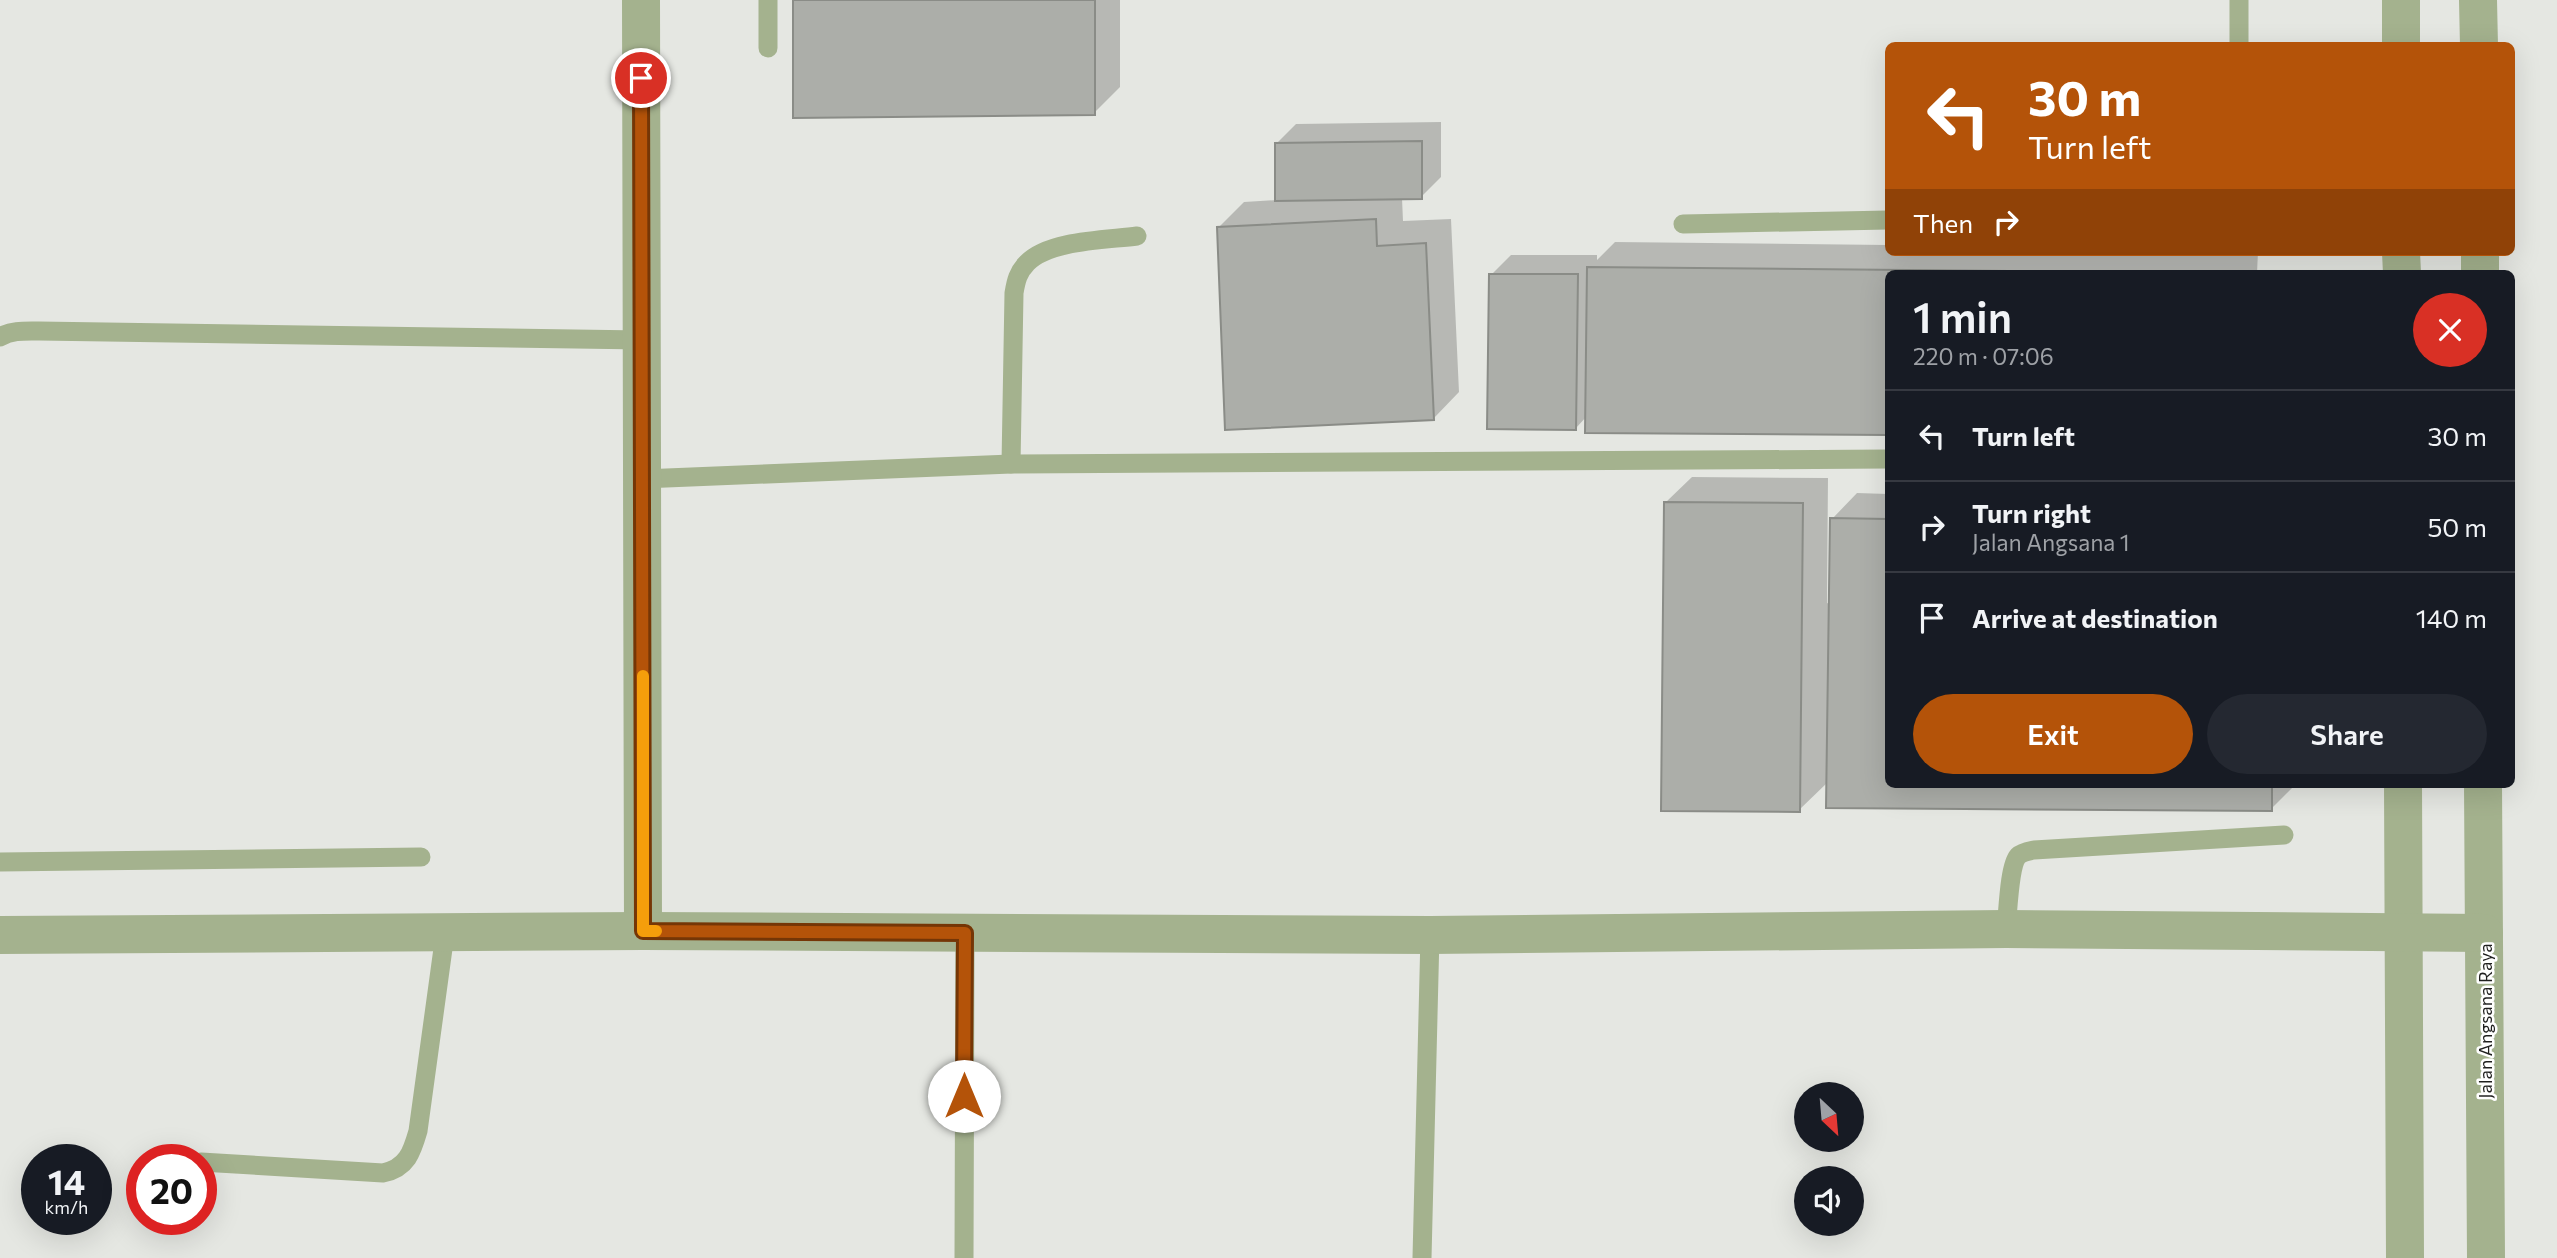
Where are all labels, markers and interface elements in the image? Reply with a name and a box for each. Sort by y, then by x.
pin [611,48,671,108]
icon: arrive [622,59,660,97]
text: 30 m [2028,66,2141,126]
icon: left [1913,70,2004,161]
text: Turn left [2028,126,2152,166]
icon: right [1987,203,2025,241]
text: Then [1913,207,1973,238]
text: 1 min [1913,290,2012,342]
button: close [2413,293,2487,367]
text: 220 m · 07:06 [1913,342,2054,370]
icon: left [1913,417,1951,455]
text: Turn left [1972,420,2075,451]
text: 30 m [2428,420,2487,451]
text: Turn right [1972,497,2091,528]
icon: right [1913,508,1951,546]
text: 50 m [2427,511,2487,542]
text: Jalan Angsana 1 [1972,528,2130,556]
icon: arrive [1913,599,1951,637]
text: Arrive at destination [1972,602,2218,633]
text: 140 m [2416,602,2487,633]
button: Exit [1913,694,2193,774]
button: Share [2207,694,2487,774]
street label: Jalan Angsana Raya [2474,943,2496,1099]
position arrow [927,1059,1001,1133]
north arrow [1794,1082,1864,1152]
map controls [1794,1082,1864,1236]
speed limit sign: 20 [126,1144,217,1235]
text: 14 [48,1159,85,1202]
button: sound [1794,1166,1864,1236]
text: km/h [45,1196,88,1218]

